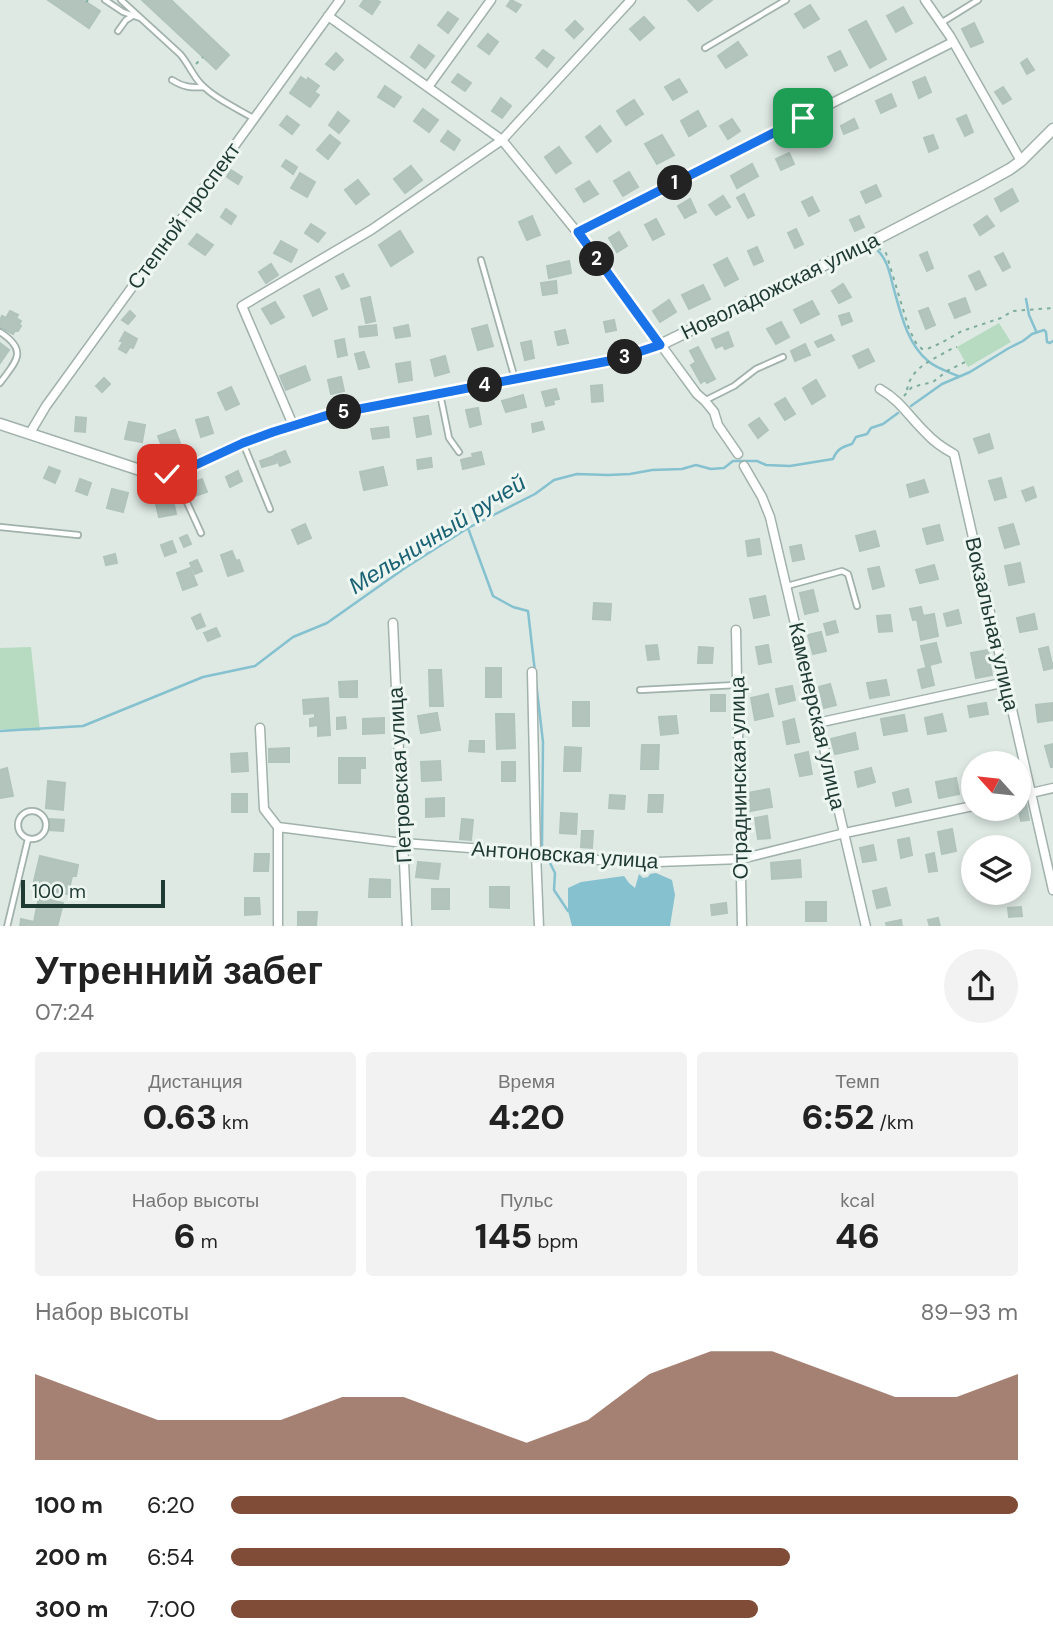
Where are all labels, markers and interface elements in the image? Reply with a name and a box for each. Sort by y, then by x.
pin [773,88,833,148]
icon: arrive [784,99,822,137]
street label: Степной проспект [121,136,247,295]
pin: 1 [658,166,692,200]
text: 1 [671,170,678,195]
street label: Новоладожская улица [676,226,884,346]
pin: 2 [580,242,614,276]
text: 2 [591,246,602,271]
pin: 3 [608,340,642,374]
text: 3 [619,344,630,369]
pin: 4 [468,368,503,402]
text: 4 [478,372,491,397]
pin: 5 [326,394,362,430]
text: 5 [338,399,349,424]
pin [137,444,197,504]
icon: check [148,455,186,493]
water label: Мельничный ручей [343,467,531,601]
street label: Вокзальная улица [958,534,1026,714]
street label: Каменерская улица [782,620,852,813]
street label: Отраднинская улица [723,676,755,880]
street label: Петровская улица [381,686,419,864]
north arrow [961,751,1031,821]
map controls [961,751,1031,905]
street label: Антоновская улица [471,834,660,876]
button: layers [961,835,1031,905]
scale bar [21,878,164,909]
text: 100 m [32,879,86,904]
text: Утренний забег [35,946,323,996]
button: share [944,949,1018,1023]
text: 07:24 [35,997,94,1027]
text: Дистанция [148,1069,243,1094]
text: Время [498,1069,555,1094]
text: Темп [835,1069,880,1094]
text: 0.63 [142,1094,217,1140]
text: 4:20 [488,1094,565,1140]
text: 6:52 [801,1094,875,1140]
text: km [217,1110,249,1135]
text: /km [875,1110,914,1135]
text: Набор высоты [132,1188,259,1213]
text: Пульс [500,1188,553,1213]
text: kcal [840,1188,875,1213]
text: 6 [173,1213,196,1259]
text: 145 [475,1213,532,1259]
text: 46 [835,1213,880,1259]
text: m [196,1229,218,1254]
text: bpm [532,1229,578,1254]
text: Набор высоты [35,1297,189,1327]
text: 89–93 m [921,1297,1018,1327]
text: 100 m [35,1490,103,1520]
text: 6:20 [147,1490,195,1520]
text: 200 m [35,1542,108,1572]
text: 6:54 [147,1542,194,1572]
text: 300 m [35,1594,108,1624]
text: 7:00 [147,1594,195,1624]

